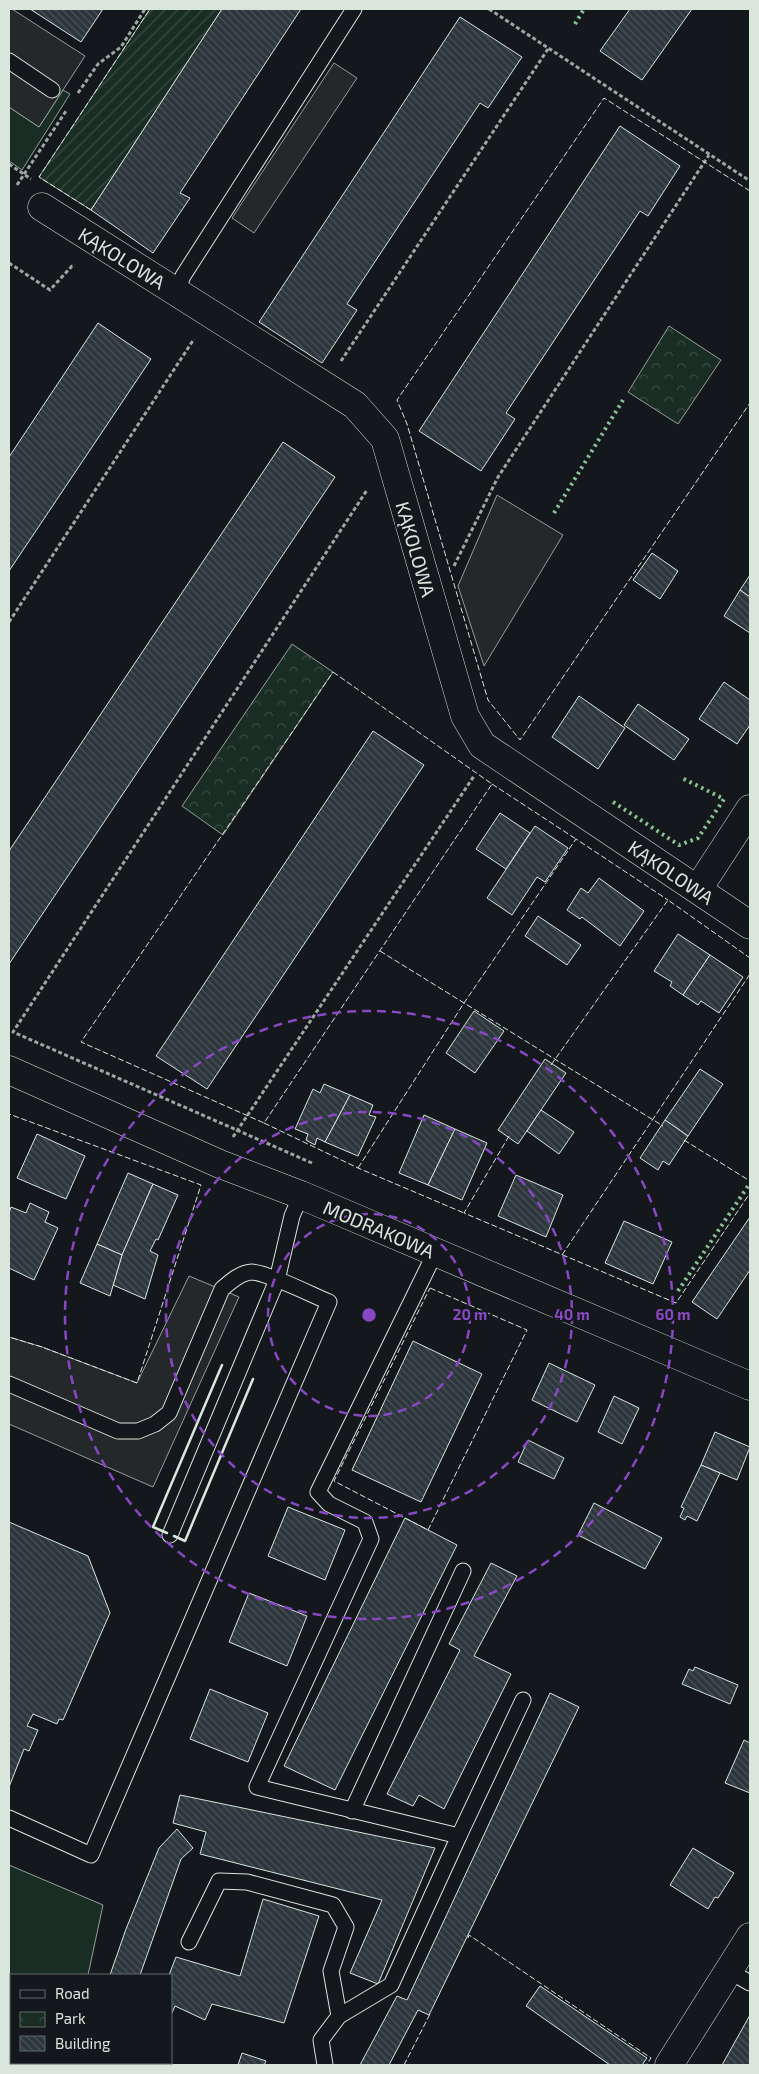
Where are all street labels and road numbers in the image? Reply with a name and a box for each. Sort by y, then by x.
street label: KĄKOLOWA [74,222,170,294]
street label: KĄKOLOWA [391,499,441,599]
street label: KĄKOLOWA [624,835,718,909]
street label: MODRAKOWA [320,1195,438,1263]

